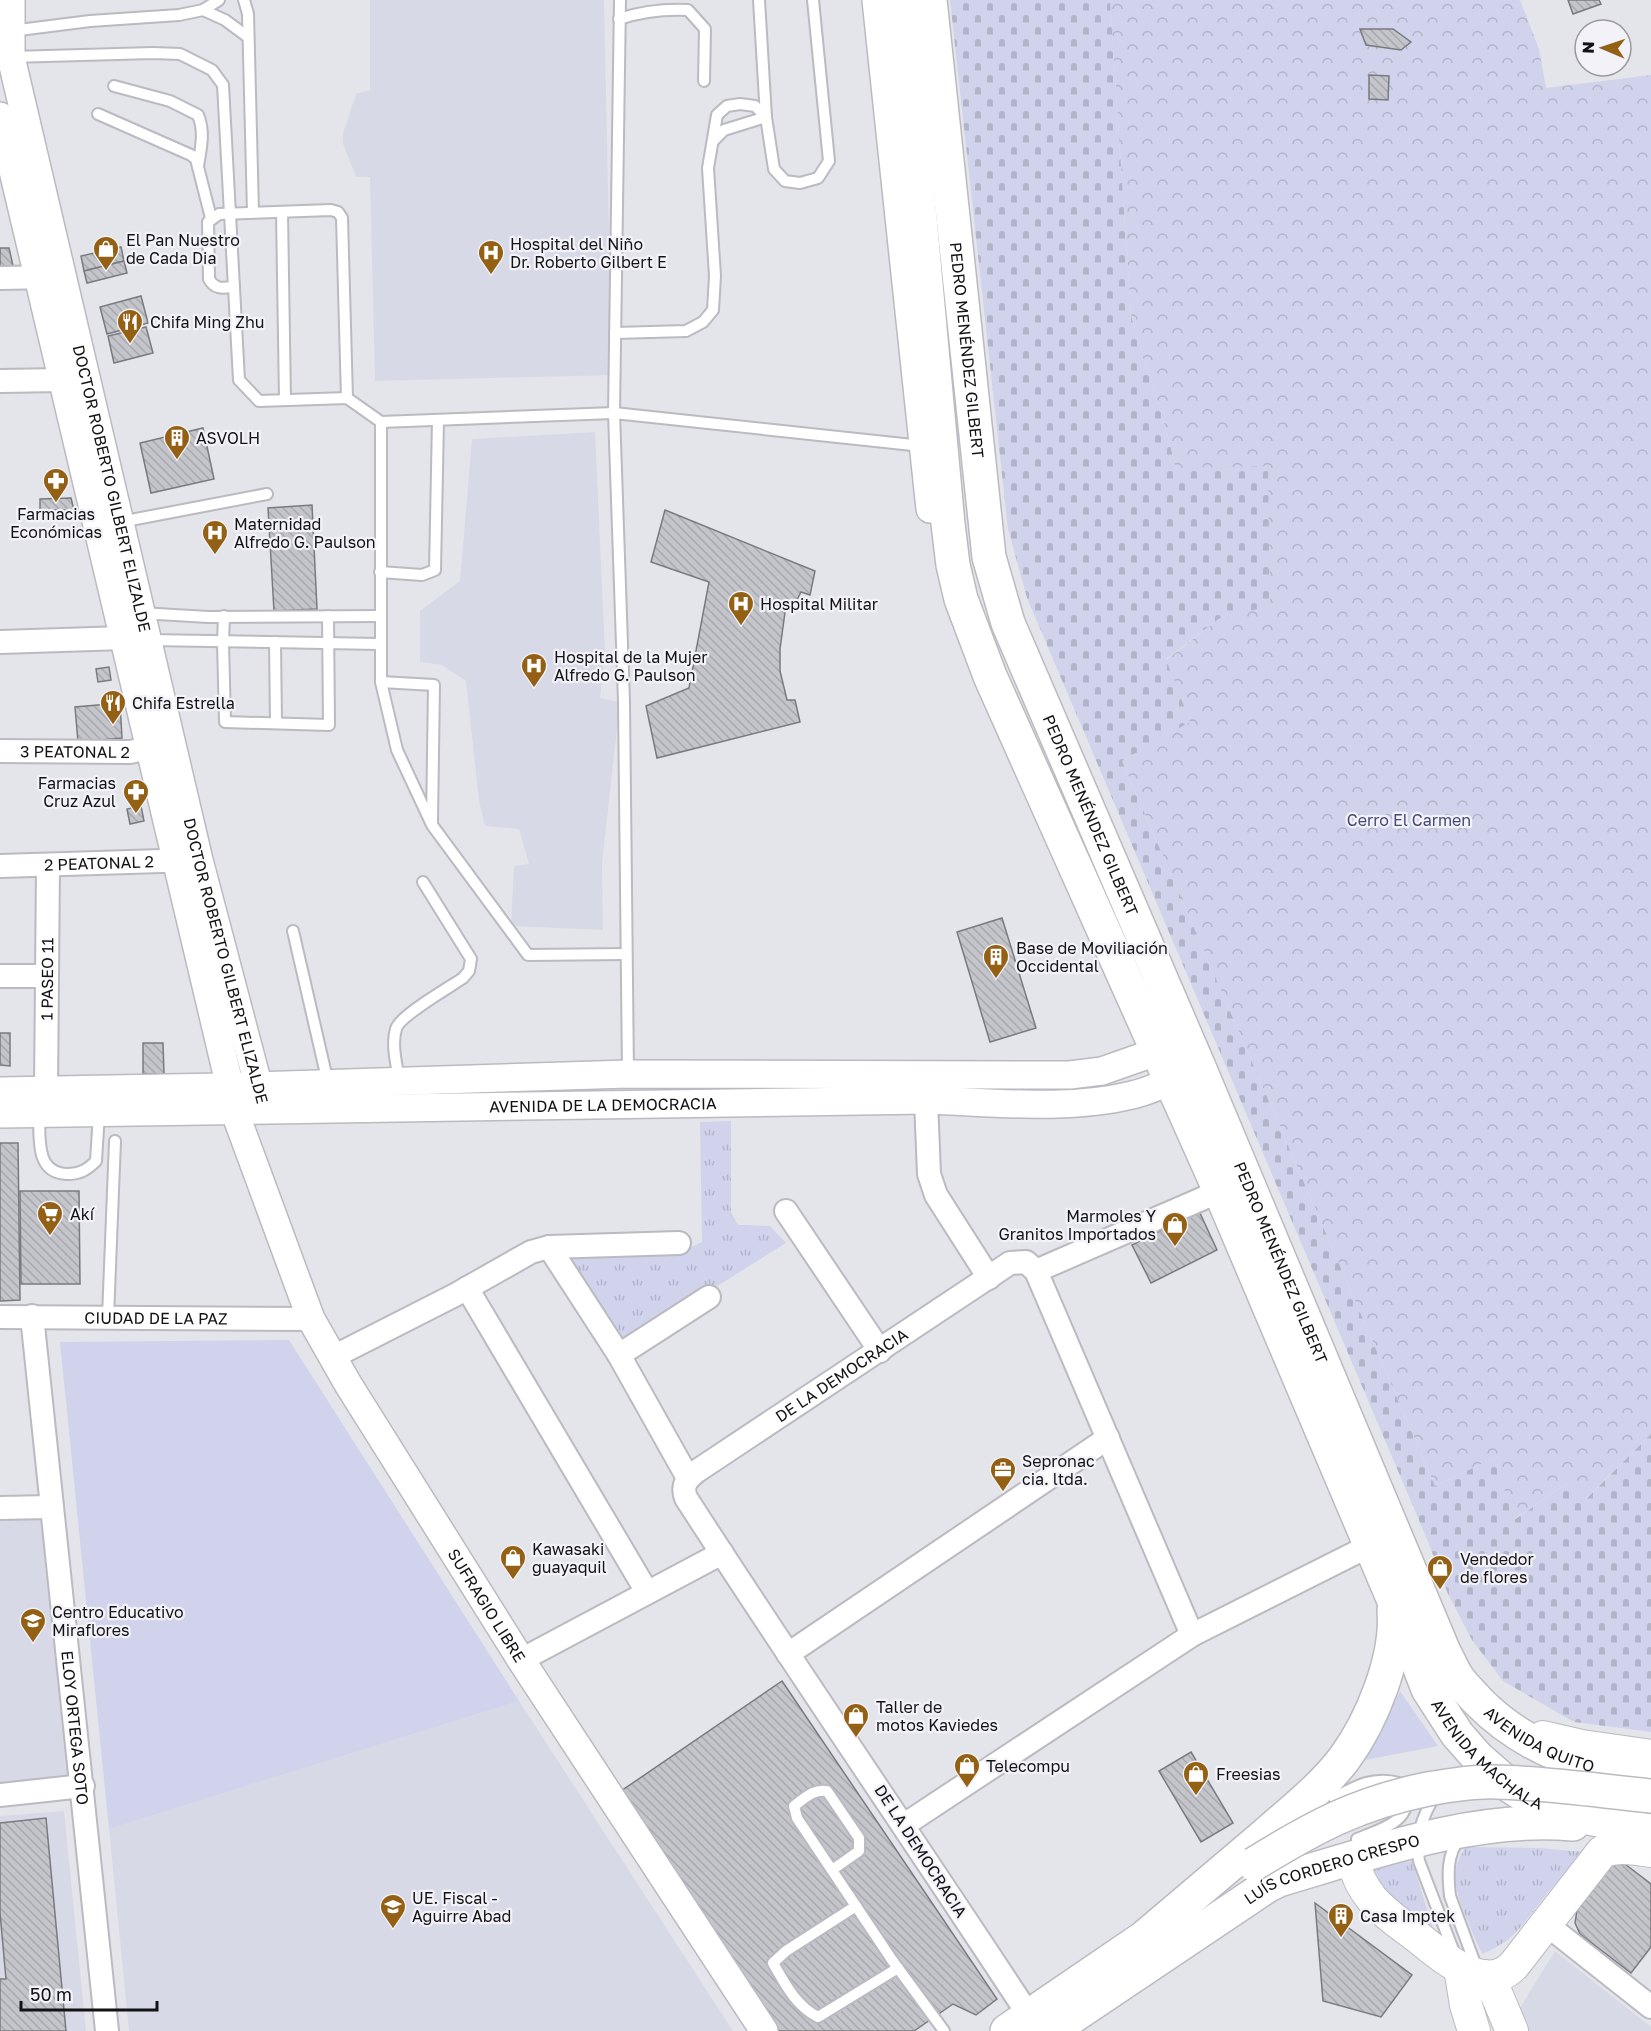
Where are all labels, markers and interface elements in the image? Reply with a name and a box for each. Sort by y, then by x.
north arrow [1573,18,1633,78]
text: N [1578,41,1598,54]
place label: El Pan Nuestro de Cada Dia [126,230,240,268]
shop icon: El Pan Nuestro de Cada Dia [91,234,121,272]
place label: Hospital del Niño Dr. Roberto Gilbert E [510,234,667,272]
hospital icon: Hospital del Niño Dr. Roberto Gilbert E [476,238,506,276]
street label: PEDRO MENÉNDEZ GILBERT [946,241,988,459]
restaurant icon: Chifa Ming Zhu [115,307,145,345]
place label: Chifa Ming Zhu [150,312,264,332]
street label: DOCTOR ROBERTO GILBERT ELIZALDE [69,343,155,634]
building icon: ASVOLH [162,423,192,461]
place label: ASVOLH [196,428,260,448]
pharmacy icon: Farmacias Económicas [41,466,71,504]
place label: Farmacias Económicas [10,504,102,542]
place label: Maternidad Alfredo G. Paulson [234,514,376,552]
hospital icon: Maternidad Alfredo G. Paulson [200,518,230,556]
hospital icon: Hospital Militar [726,589,756,627]
place label: Hospital Militar [760,594,878,614]
place label: Hospital de la Mujer Alfredo G. Paulson [554,647,707,685]
hospital icon: Hospital de la Mujer Alfredo G. Paulson [519,651,549,689]
restaurant icon: Chifa Estrella [98,688,128,726]
place label: Chifa Estrella [132,693,235,713]
street label: PEDRO MENÉNDEZ GILBERT [1039,712,1143,919]
street label: 3 PEATONAL 2 [20,741,130,762]
place label: Farmacias Cruz Azul [38,773,116,811]
pharmacy icon: Farmacias Cruz Azul [121,777,151,815]
park label: Cerro El Carmen [1347,810,1471,830]
street label: DOCTOR ROBERTO GILBERT ELIZALDE [179,816,273,1106]
street label: 2 PEATONAL 2 [44,851,154,875]
street label: 1 PASEO 11 [37,937,57,1021]
place label: Base de Moviliación Occidental [1016,938,1168,976]
building icon: Base de Moviliación Occidental [981,942,1011,980]
street label: AVENIDA DE LA DEMOCRACIA [489,1093,717,1117]
street label: PEDRO MENÉNDEZ GILBERT [1230,1158,1332,1366]
supermarket icon: Akí [35,1199,65,1237]
place label: Akí [70,1204,96,1224]
place label: Marmoles Y Granitos Importados [998,1206,1157,1244]
shop icon: Marmoles Y Granitos Importados [1160,1210,1190,1248]
street label: CIUDAD DE LA PAZ [84,1308,228,1328]
street label: DE LA DEMOCRACIA [771,1324,912,1426]
place label: Sepronac cia. ltda. [1022,1451,1095,1489]
office icon: Sepronac cia. ltda. [988,1455,1018,1493]
place label: Kawasaki guayaquil [532,1539,607,1577]
shop icon: Kawasaki guayaquil [498,1543,528,1581]
street label: SUFRAGIO LIBRE [444,1545,530,1666]
place label: Vendedor de flores [1460,1549,1534,1587]
shop icon: Vendedor de flores [1425,1553,1455,1591]
place label: Centro Educativo Miraflores [52,1602,184,1640]
school or university icon: Centro Educativo Miraflores [18,1606,48,1644]
street label: ELOY ORTEGA SOTO [57,1650,93,1806]
street label: AVENIDA MACHALA [1427,1695,1546,1814]
place label: Taller de motos Kaviedes [876,1697,998,1735]
shop icon: Taller de motos Kaviedes [841,1701,871,1739]
street label: AVENIDA QUITO [1480,1702,1597,1776]
shop icon: Telecompu [952,1751,982,1789]
place label: Telecompu [986,1756,1070,1776]
shop icon: Freesias [1181,1759,1211,1797]
place label: Freesias [1216,1764,1280,1784]
street label: DE LA DEMOCRACIA [871,1781,972,1922]
street label: LUÍS CORDERO CRESPO [1240,1830,1422,1909]
place label: UE. Fiscal - Aguirre Abad [412,1888,511,1926]
school or university icon: UE. Fiscal - Aguirre Abad [378,1892,408,1930]
building icon: Casa Imptek [1326,1901,1356,1939]
place label: Casa Imptek [1360,1906,1455,1926]
scale bar [21,1974,158,2012]
text: 50 m [30,1983,72,2005]

